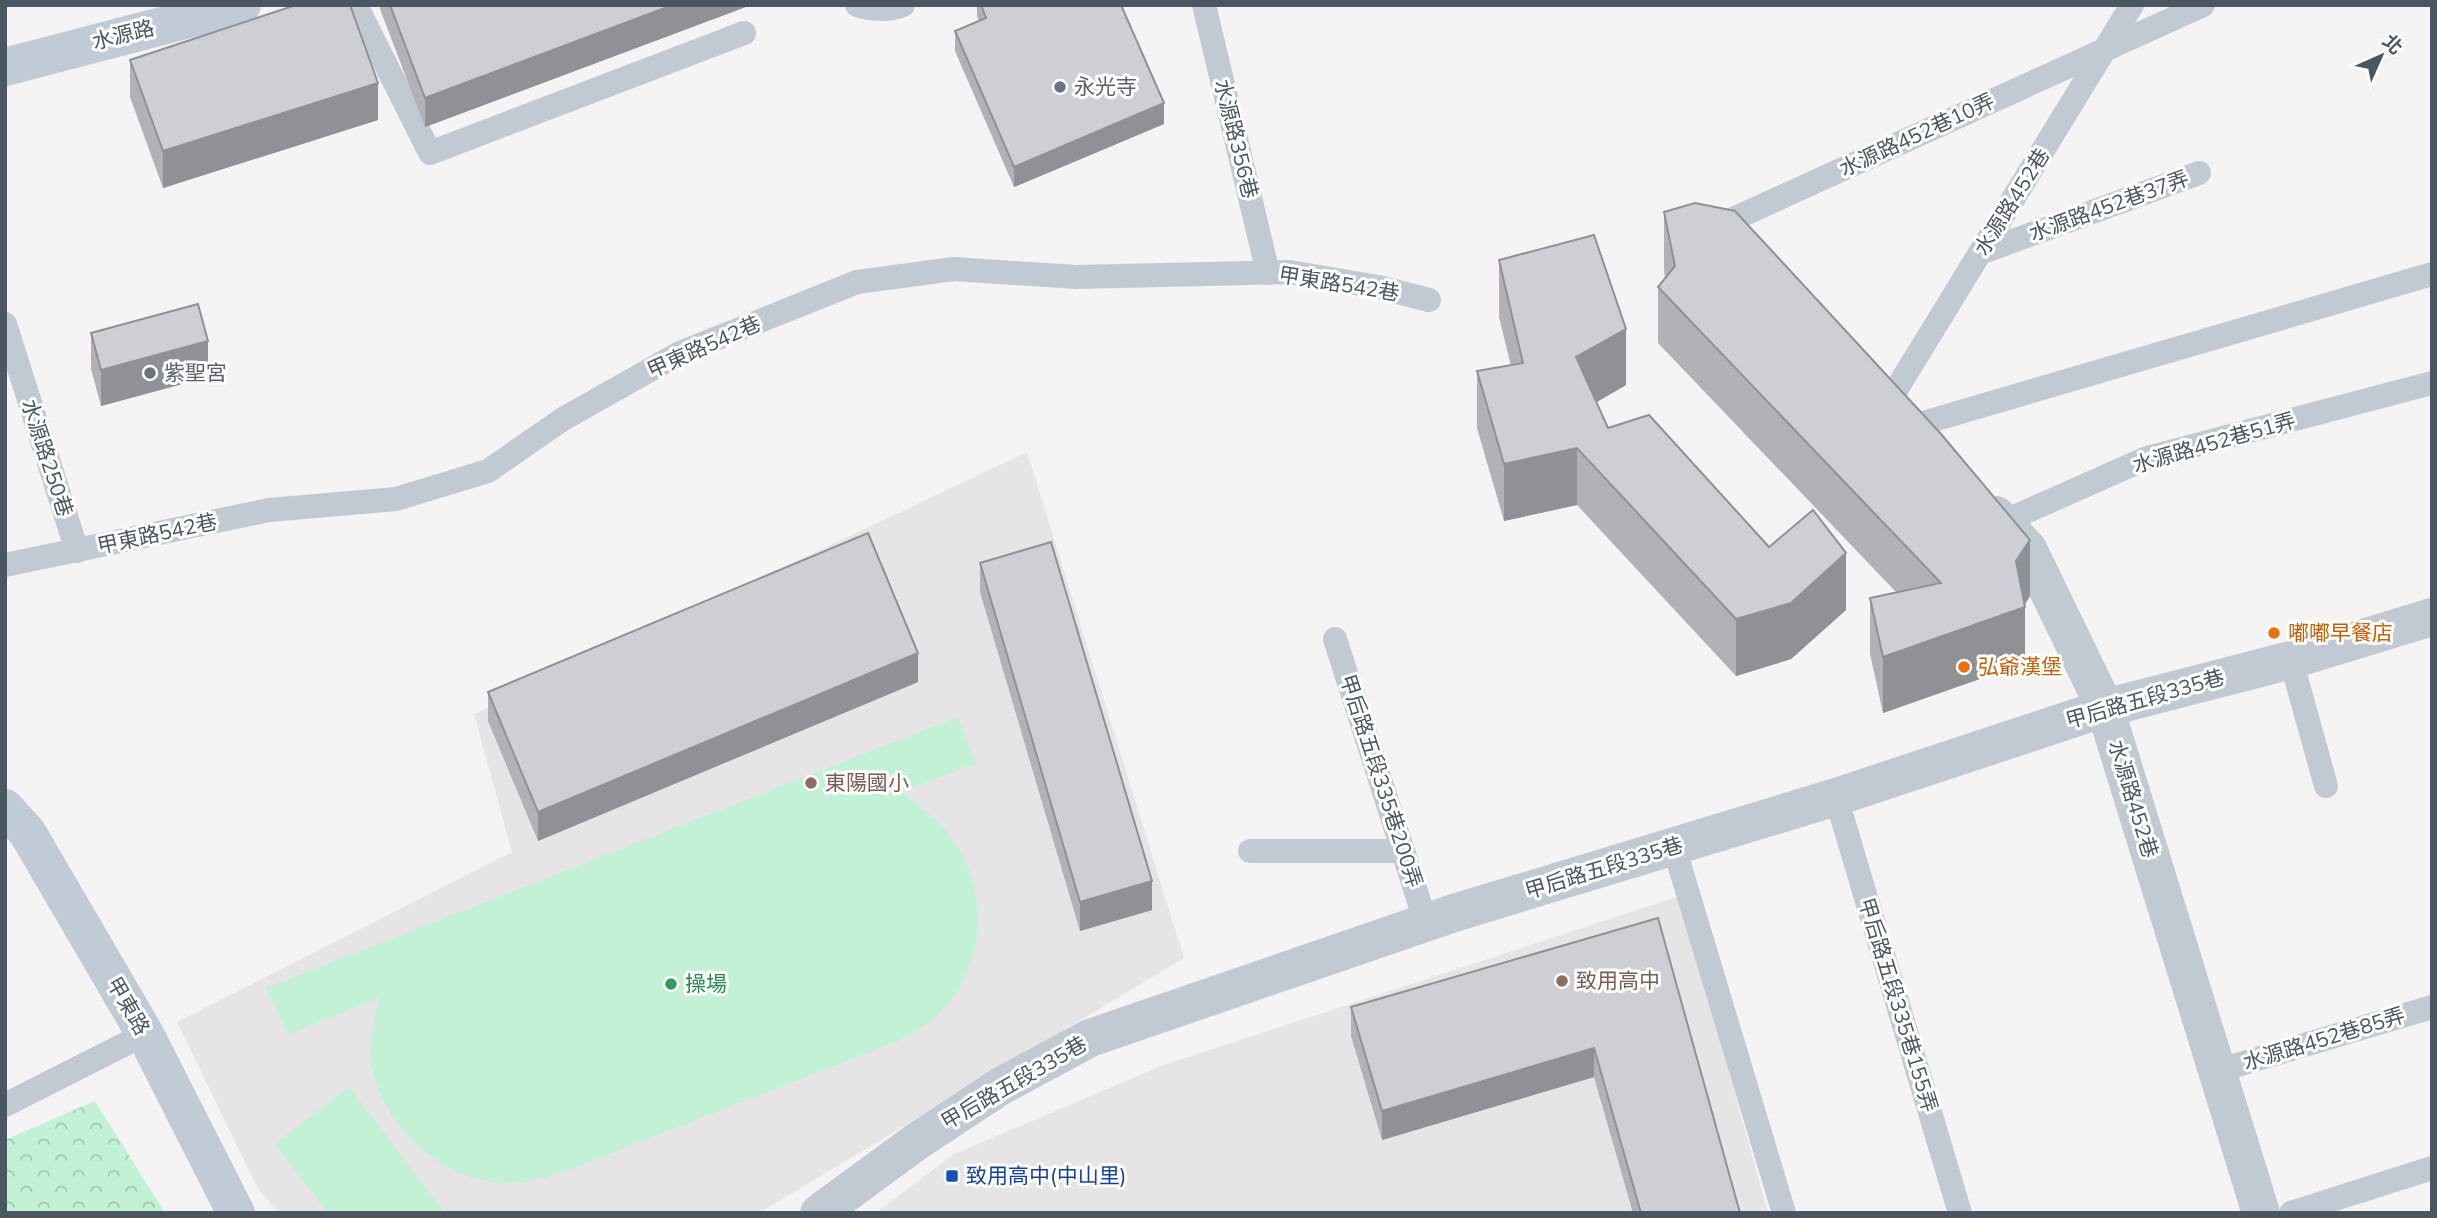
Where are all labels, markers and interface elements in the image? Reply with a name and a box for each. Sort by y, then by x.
street label: 水源路 [89,14,156,54]
north arrow [2346,21,2416,91]
text: 北 [2378,29,2408,59]
place label: 永光寺 [1074,73,1137,99]
street label: 水源路356巷 [1210,77,1264,201]
marker: 永光寺 [1052,79,1068,95]
street label: 水源路452巷10弄 [1835,87,1998,181]
street label: 水源路452巷 [1968,143,2054,260]
street label: 水源路452巷37弄 [2025,164,2192,246]
street label: 甲東路542巷 [1277,261,1401,305]
street label: 甲東路542巷 [643,309,765,383]
place label: 紫聖宮 [164,359,227,385]
marker: 紫聖宮 [142,365,158,381]
street label: 水源路250巷 [17,396,79,520]
street label: 水源路452巷51弄 [2129,406,2298,478]
street label: 甲東路542巷 [95,508,219,558]
place label: 嘟嘟早餐店 [2288,619,2393,645]
marker: 嘟嘟早餐店 [2266,625,2282,641]
place label: 弘爺漢堡 [1978,653,2062,679]
marker: 弘爺漢堡 [1956,659,1972,675]
street label: 甲后路五段335巷 [2062,663,2227,733]
street label: 甲后路五段335巷200弄 [1335,671,1429,891]
street label: 水源路452巷 [2104,737,2164,861]
place label: 東陽國小 [825,769,909,795]
marker: 東陽國小 [803,775,819,791]
street label: 甲后路五段335巷 [1522,831,1686,903]
street label: 甲后路五段335巷155弄 [1854,894,1944,1115]
place label: 致用高中 [1576,967,1660,993]
place label: 操場 [685,970,727,996]
street label: 甲東路 [102,972,156,1039]
marker: 致用高中 [1554,973,1570,989]
marker: 操場 [663,976,679,992]
street label: 水源路452巷85弄 [2240,1001,2408,1075]
street label: 甲后路五段335巷 [936,1030,1091,1134]
place label: 致用高中(中山里) [966,1162,1126,1188]
marker: 致用高中(中山里) [944,1168,960,1184]

